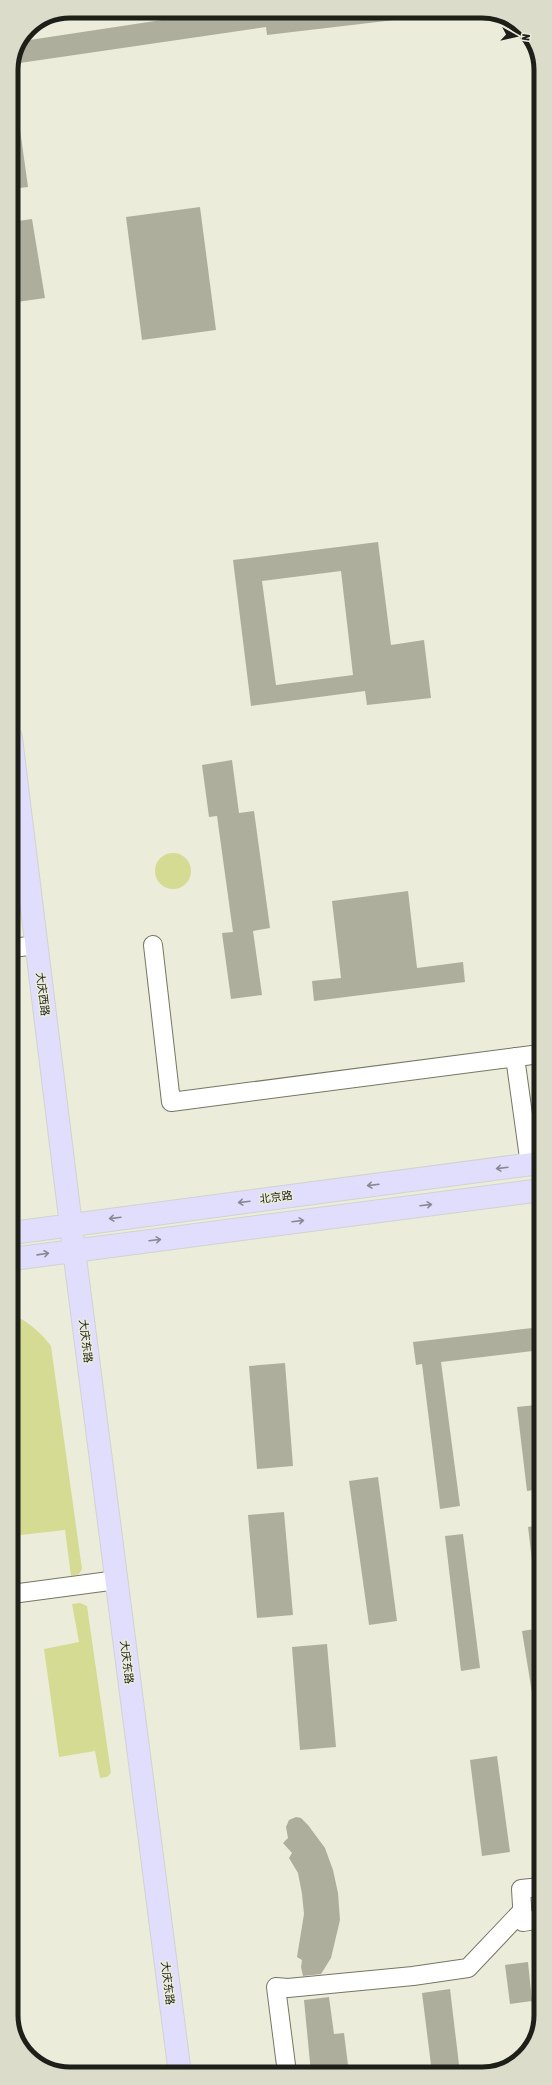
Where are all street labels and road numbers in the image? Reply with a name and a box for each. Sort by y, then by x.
street label: 大庆西路 [34,971,52,1017]
street label: 北京路 [259,1189,293,1205]
street label: 大庆东路 [77,1318,95,1364]
street label: 大庆东路 [118,1639,136,1685]
street label: 大庆东路 [159,1960,177,2006]

